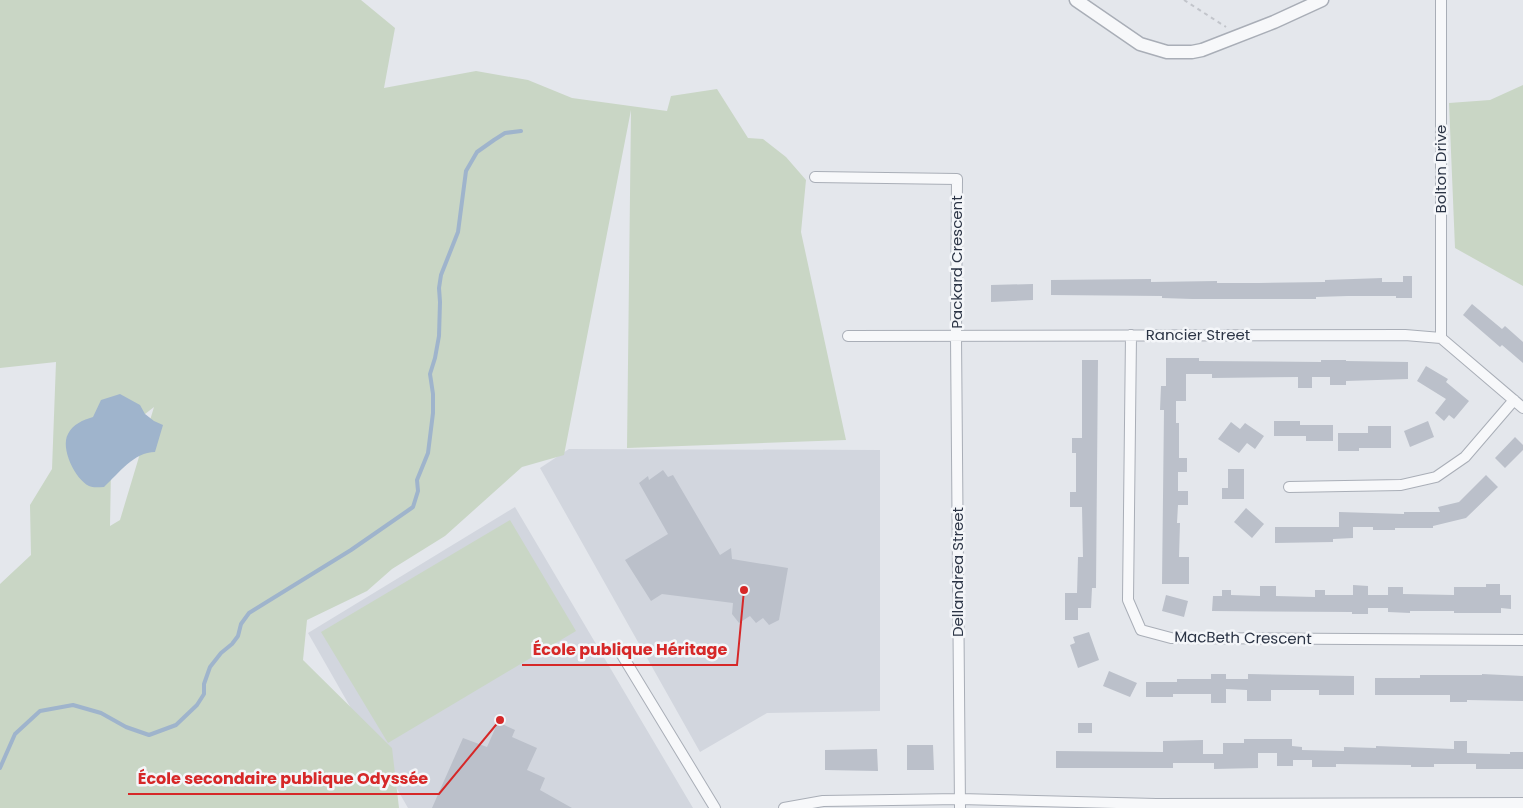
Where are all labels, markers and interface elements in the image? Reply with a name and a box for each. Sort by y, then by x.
street label: Bolton Drive [1430,125,1451,213]
street label: Packard Crescent [946,195,967,329]
street label: Rancier Street [1146,324,1250,345]
street label: Dellandrea Street [947,507,968,637]
street label: MacBeth Crescent [1174,626,1312,649]
callout: École publique Héritage [522,634,737,665]
text: École publique Héritage [533,638,727,661]
callout: École secondaire publique Odyssée [128,763,439,794]
text: École secondaire publique Odyssée [138,767,428,790]

